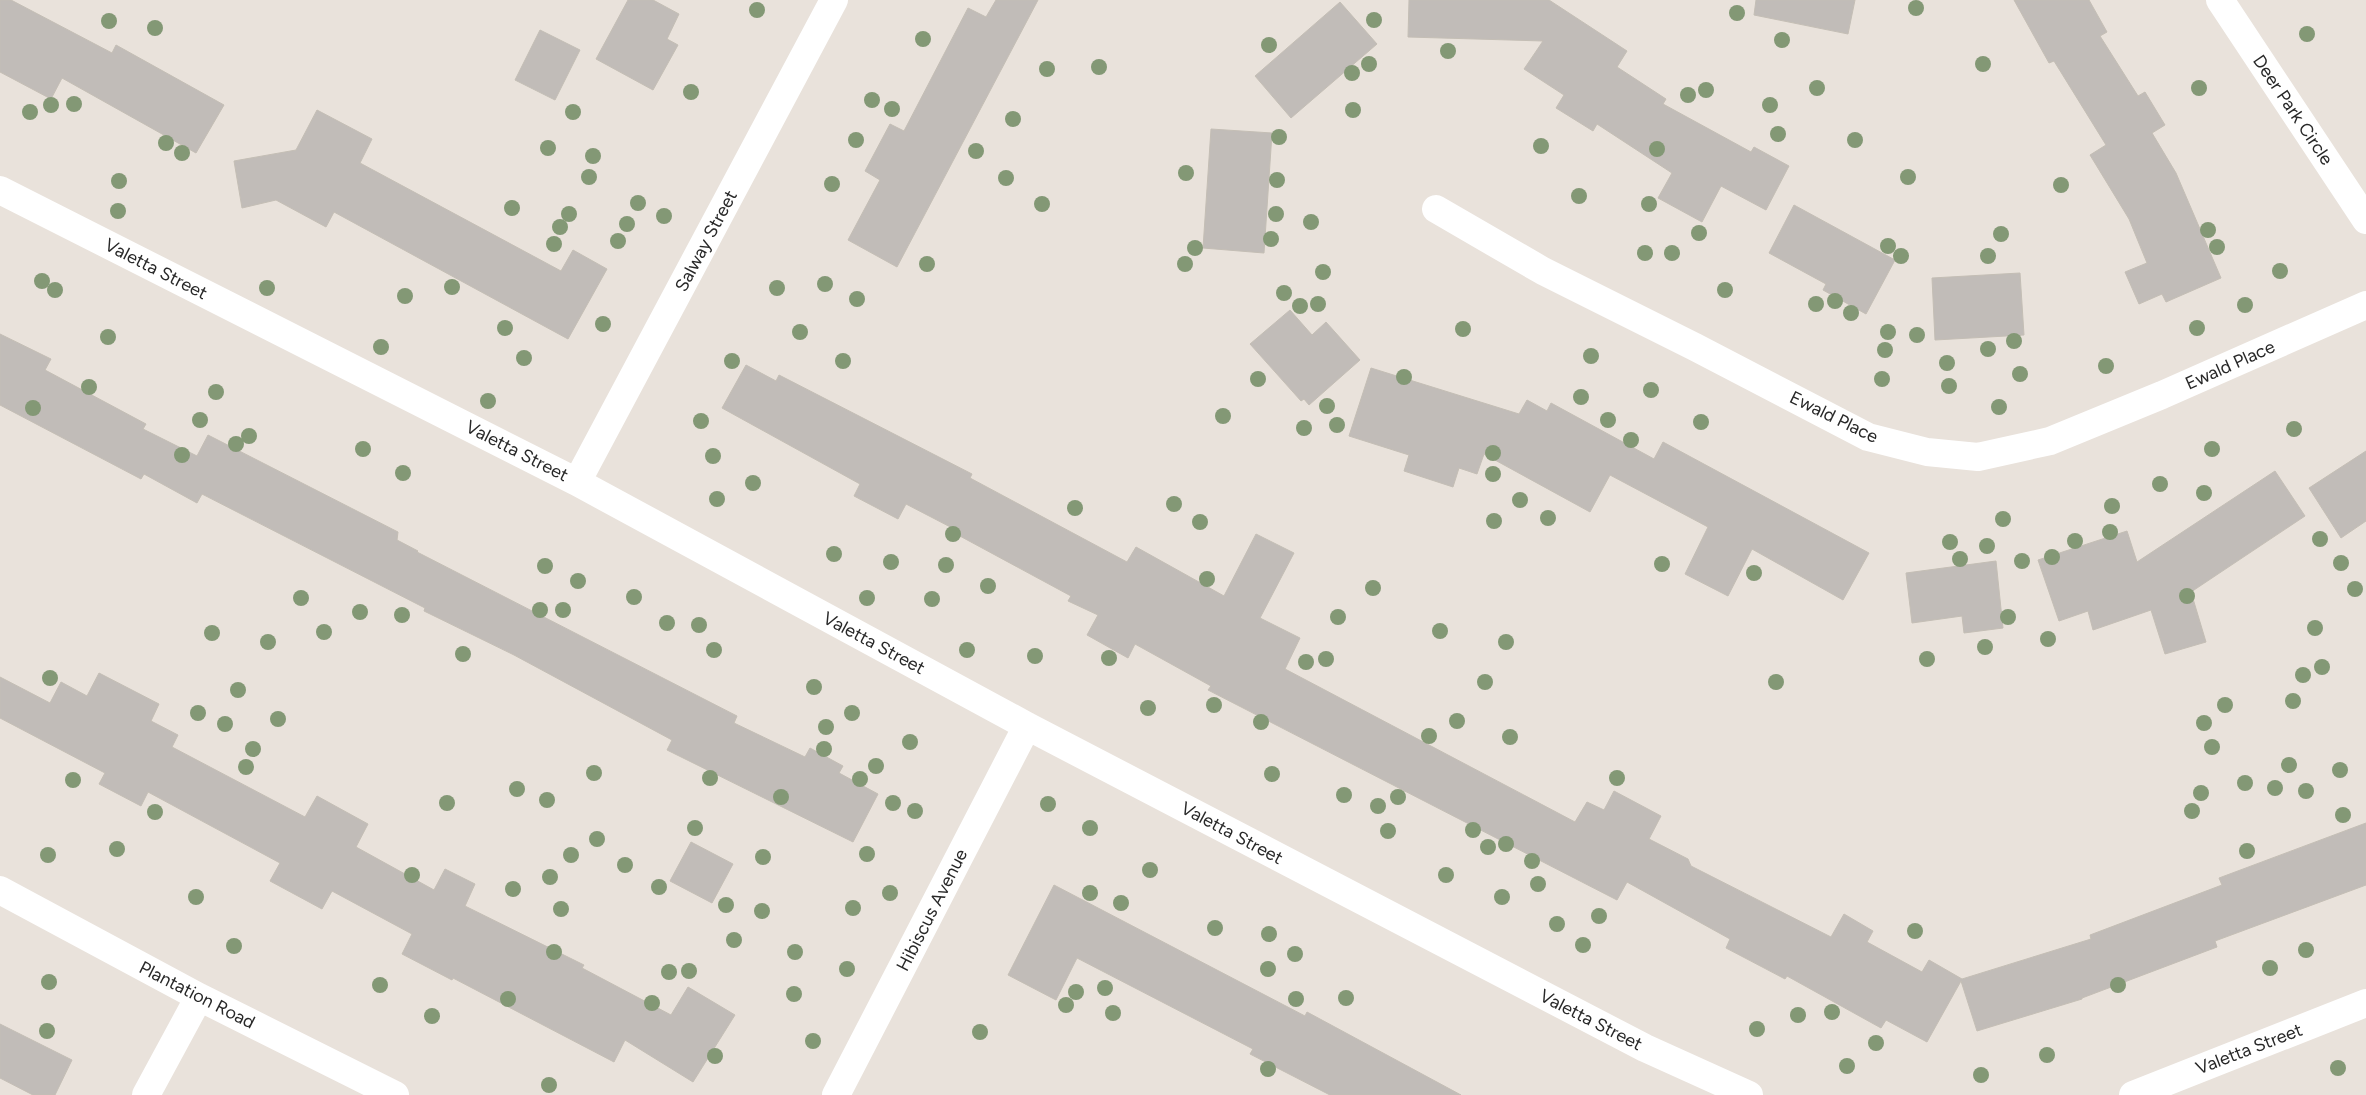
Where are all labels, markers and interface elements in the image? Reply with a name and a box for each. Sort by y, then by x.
street label: Deer Park Circle [2248,51,2338,169]
street label: Salway Street [670,186,742,295]
street label: Valetta Street [101,234,211,304]
street label: Ewald Place [2182,335,2278,395]
street label: Ewald Place [1786,386,1882,448]
street label: Valetta Street [462,416,572,486]
street label: Valetta Street [819,607,929,679]
street label: Valetta Street [1177,797,1287,869]
street label: Hibiscus Avenue [892,845,972,975]
street label: Plantation Road [135,956,259,1034]
street label: Valetta Street [1536,985,1646,1055]
street label: Valetta Street [2193,1019,2306,1079]

